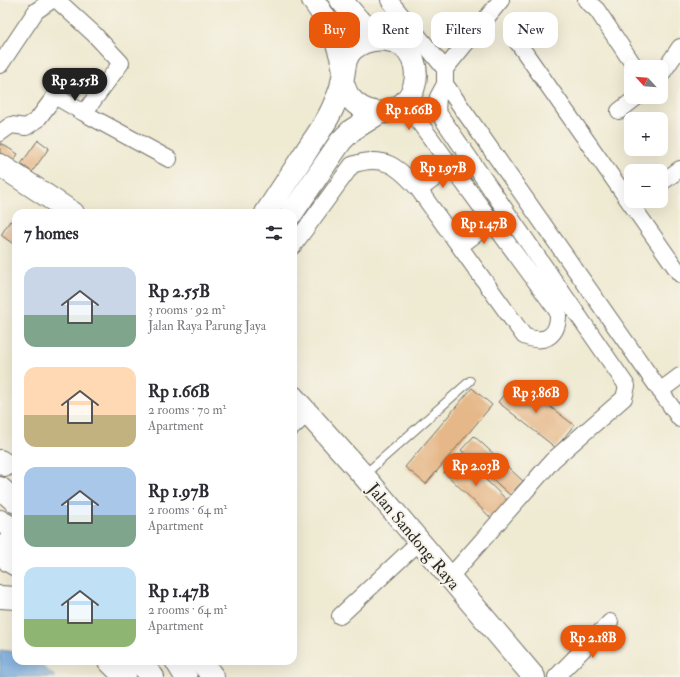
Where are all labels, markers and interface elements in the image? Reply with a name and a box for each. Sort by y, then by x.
chip: Buy [309,12,360,48]
chip: Rent [368,12,423,48]
chip: Filters [431,12,495,48]
chip: New [503,12,558,48]
north arrow [624,60,668,104]
map controls [624,60,668,208]
pin: Rp 2.55B [34,68,116,102]
text: Rp 2.55B [51,73,99,89]
pin: Rp 1.66B [368,97,450,131]
text: Rp 1.66B [385,102,433,118]
button: + [624,112,668,156]
pin: Rp 1.97B [402,155,484,189]
text: Rp 1.97B [420,160,466,176]
button: − [624,164,668,208]
pin: Rp 1.47B [443,211,525,245]
text: Rp 1.47B [460,216,508,232]
icon: filters [263,222,285,244]
text: 7 homes [24,223,79,244]
text: Rp 2.55B [148,281,210,302]
icon: home [56,283,104,331]
text: 3 rooms · 92 m² [148,302,225,318]
text: Jalan Raya Parung Jaya [148,318,266,334]
pin: Rp 3.86B [495,380,577,414]
text: Rp 1.66B [148,381,210,402]
icon: home [56,383,104,431]
text: Rp 3.86B [512,385,560,401]
text: 2 rooms · 70 m² [148,402,226,418]
text: Apartment [148,418,204,434]
pin: Rp 2.03B [435,453,517,487]
text: Rp 2.03B [452,458,500,474]
street label: Jalan Sandong Raya [361,478,465,595]
text: Rp 1.97B [148,481,209,502]
icon: home [56,483,104,531]
text: 2 rooms · 64 m² [148,502,227,518]
text: Apartment [148,518,204,534]
text: Rp 1.47B [148,581,210,602]
icon: home [56,583,104,631]
text: 2 rooms · 64 m² [148,602,227,618]
text: Apartment [148,618,204,634]
pin: Rp 2.18B [552,625,634,659]
text: Rp 2.18B [570,630,617,646]

